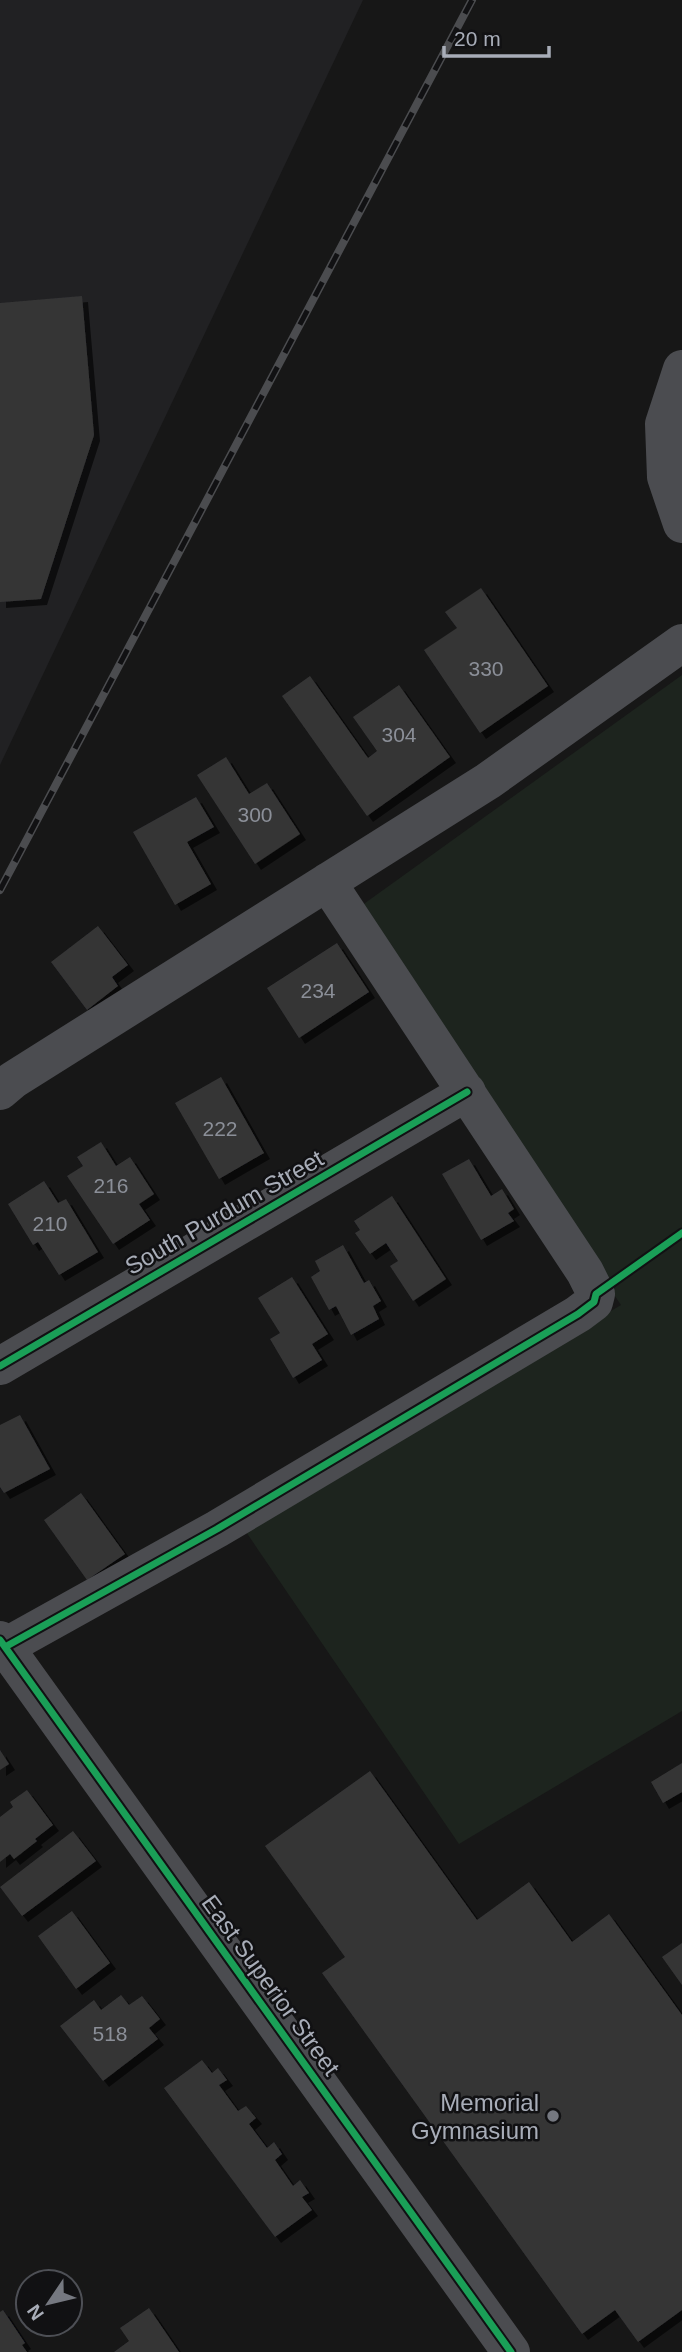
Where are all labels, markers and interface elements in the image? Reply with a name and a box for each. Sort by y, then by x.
scale bar [444,14,549,58]
text: 20 m [454,27,501,50]
house number: 330 [468,657,504,680]
house number: 304 [381,723,417,746]
house number: 300 [237,803,273,826]
house number: 234 [300,979,336,1002]
house number: 222 [202,1117,238,1140]
street label: South Purdum Street [120,1144,328,1280]
house number: 216 [93,1174,129,1197]
house number: 210 [32,1212,68,1235]
street label: East Superior Street [197,1890,346,2081]
house number: 518 [92,2022,128,2045]
place label: Memorial Gymnasium [411,2089,539,2144]
marker: Memorial Gymnasium [545,2108,561,2124]
north arrow [14,2268,84,2338]
text: N [23,2301,48,2324]

